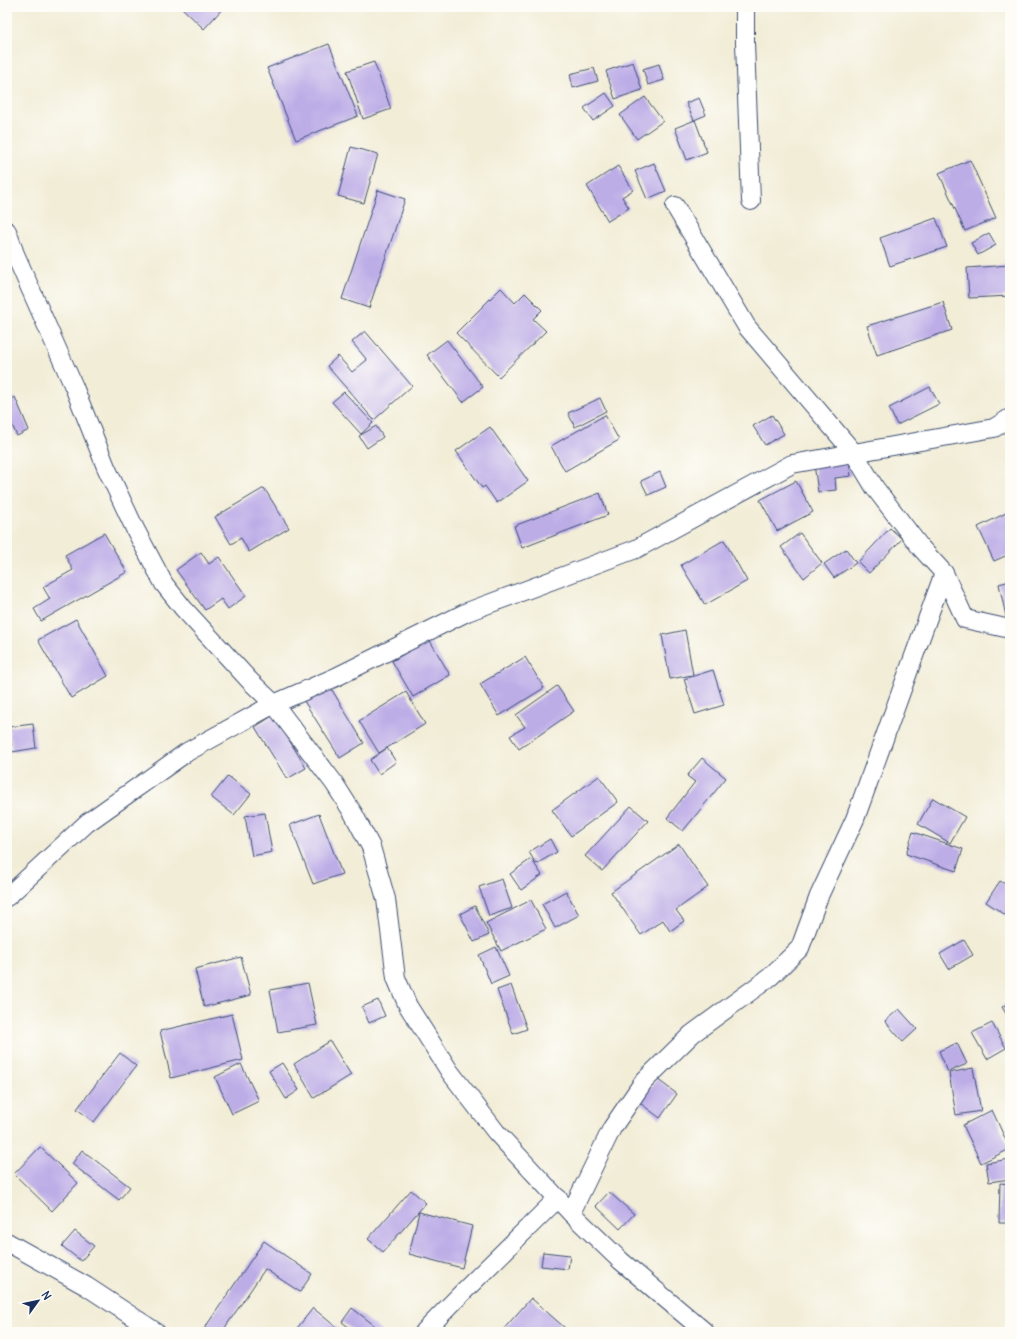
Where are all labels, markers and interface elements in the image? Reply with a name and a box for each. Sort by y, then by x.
north arrow [18,1281,58,1321]
text: N [38,1289,54,1303]

